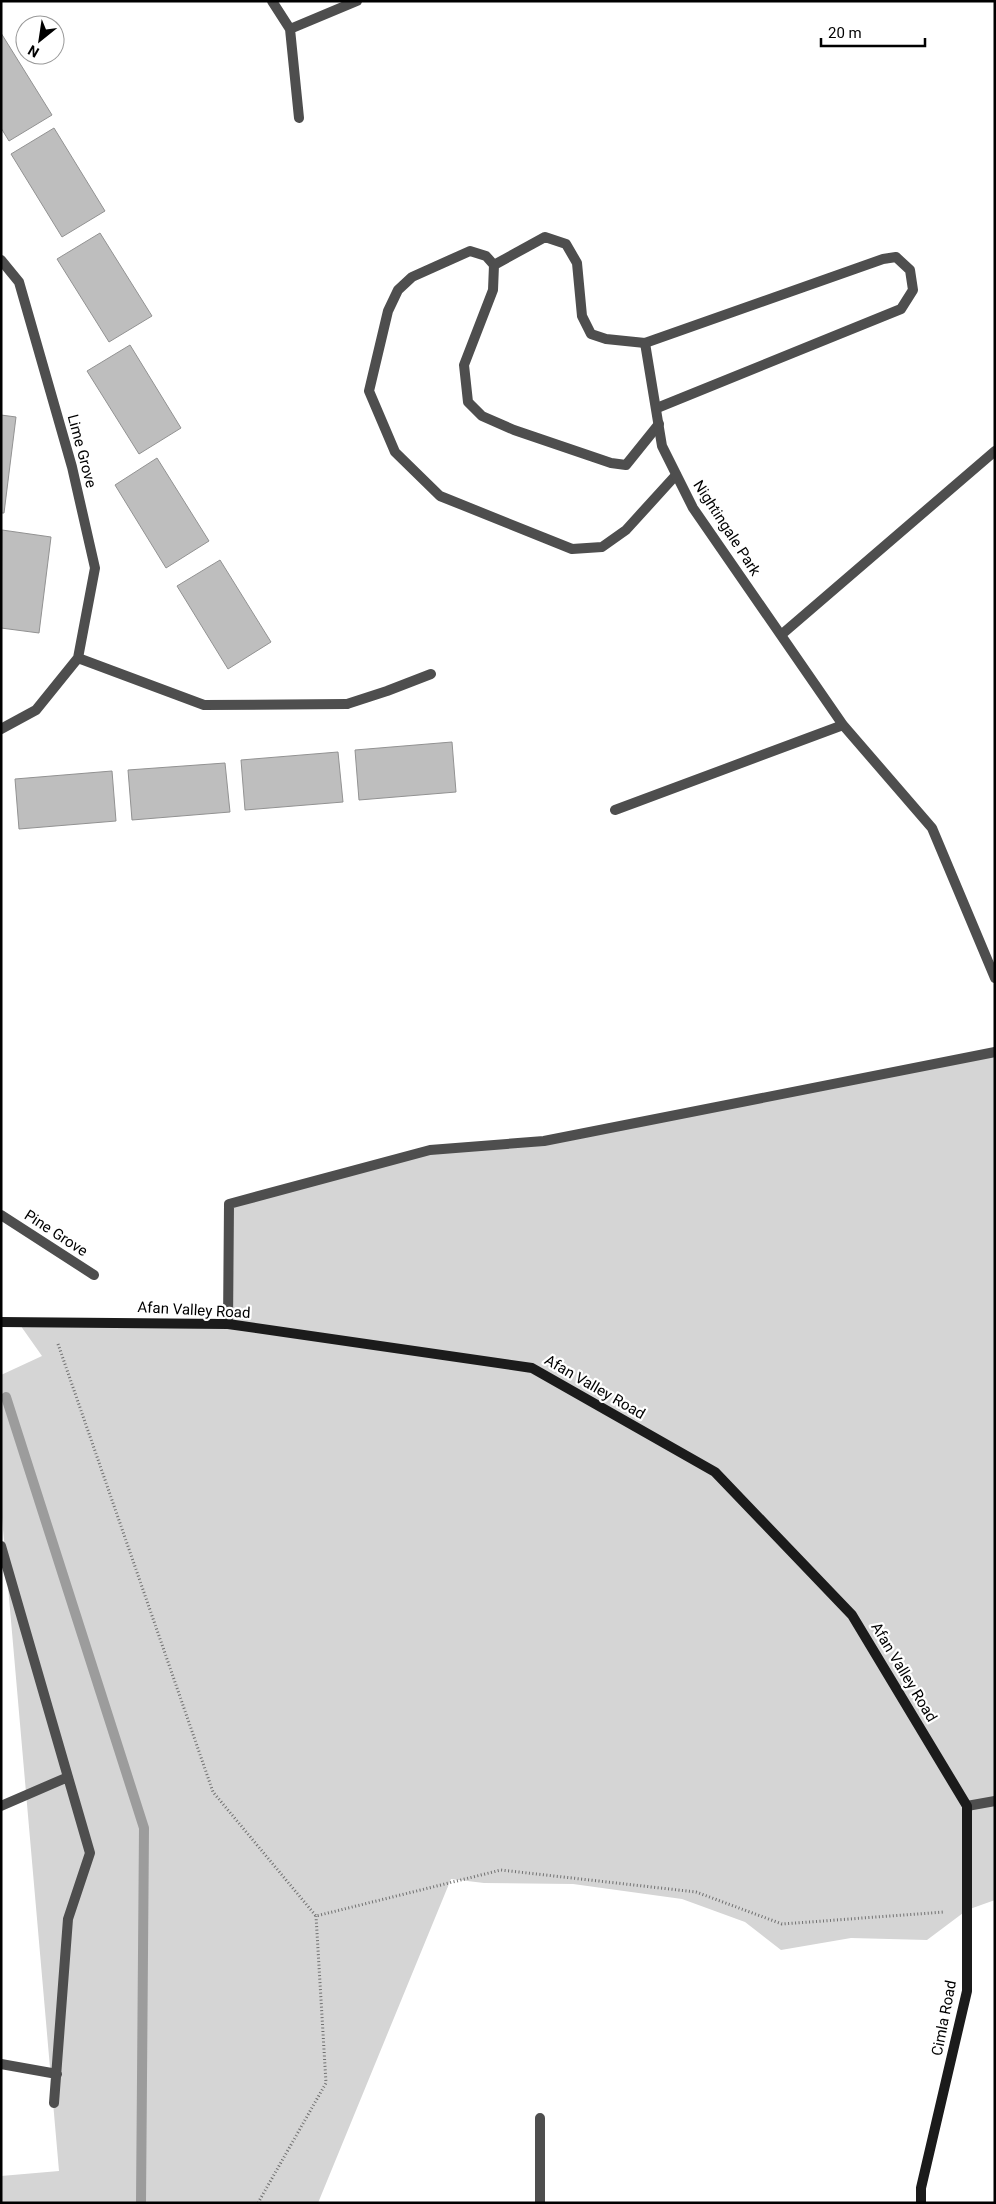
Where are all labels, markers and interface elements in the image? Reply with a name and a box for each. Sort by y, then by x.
north arrow [15,15,65,65]
scale bar [821,15,925,47]
text: 20 m [828,24,862,42]
text: N [25,42,42,61]
street label: Lime Grove [64,412,100,490]
street label: Nightingale Park [689,477,765,579]
street label: Pine Grove [21,1206,91,1260]
street label: Afan Valley Road [137,1298,251,1322]
street label: Afan Valley Road [542,1351,648,1423]
street label: Afan Valley Road [867,1619,941,1725]
street label: Cimla Road [928,1979,960,2057]

